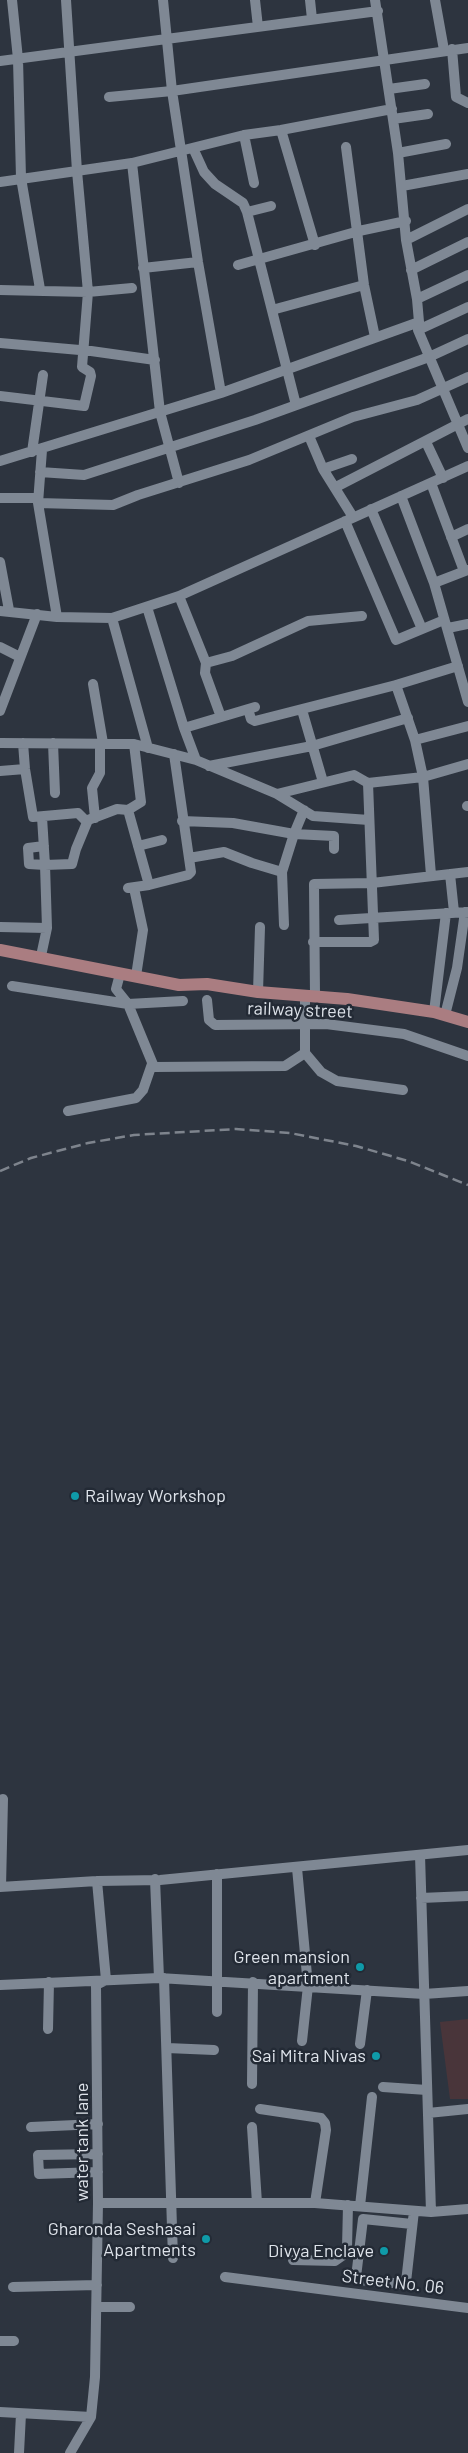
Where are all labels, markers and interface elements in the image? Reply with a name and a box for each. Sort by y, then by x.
street label: railway street [247,997,353,1023]
place label: Railway Workshop [85,1485,226,1507]
marker: Railway Workshop [69,1490,81,1502]
place label: Green mansion apartment [233,1946,350,1988]
marker: Green mansion apartment [354,1961,366,1973]
place label: Sai Mitra Nivas [252,2045,366,2067]
marker: Sai Mitra Nivas [370,2050,382,2062]
street label: water tank lane [71,2083,93,2201]
place label: Gharonda Seshasai Apartments [48,2218,196,2260]
marker: Gharonda Seshasai Apartments [200,2233,212,2245]
place label: Divya Enclave [268,2240,374,2262]
marker: Divya Enclave [378,2245,390,2257]
street label: Street No. 06 [341,2265,445,2299]

